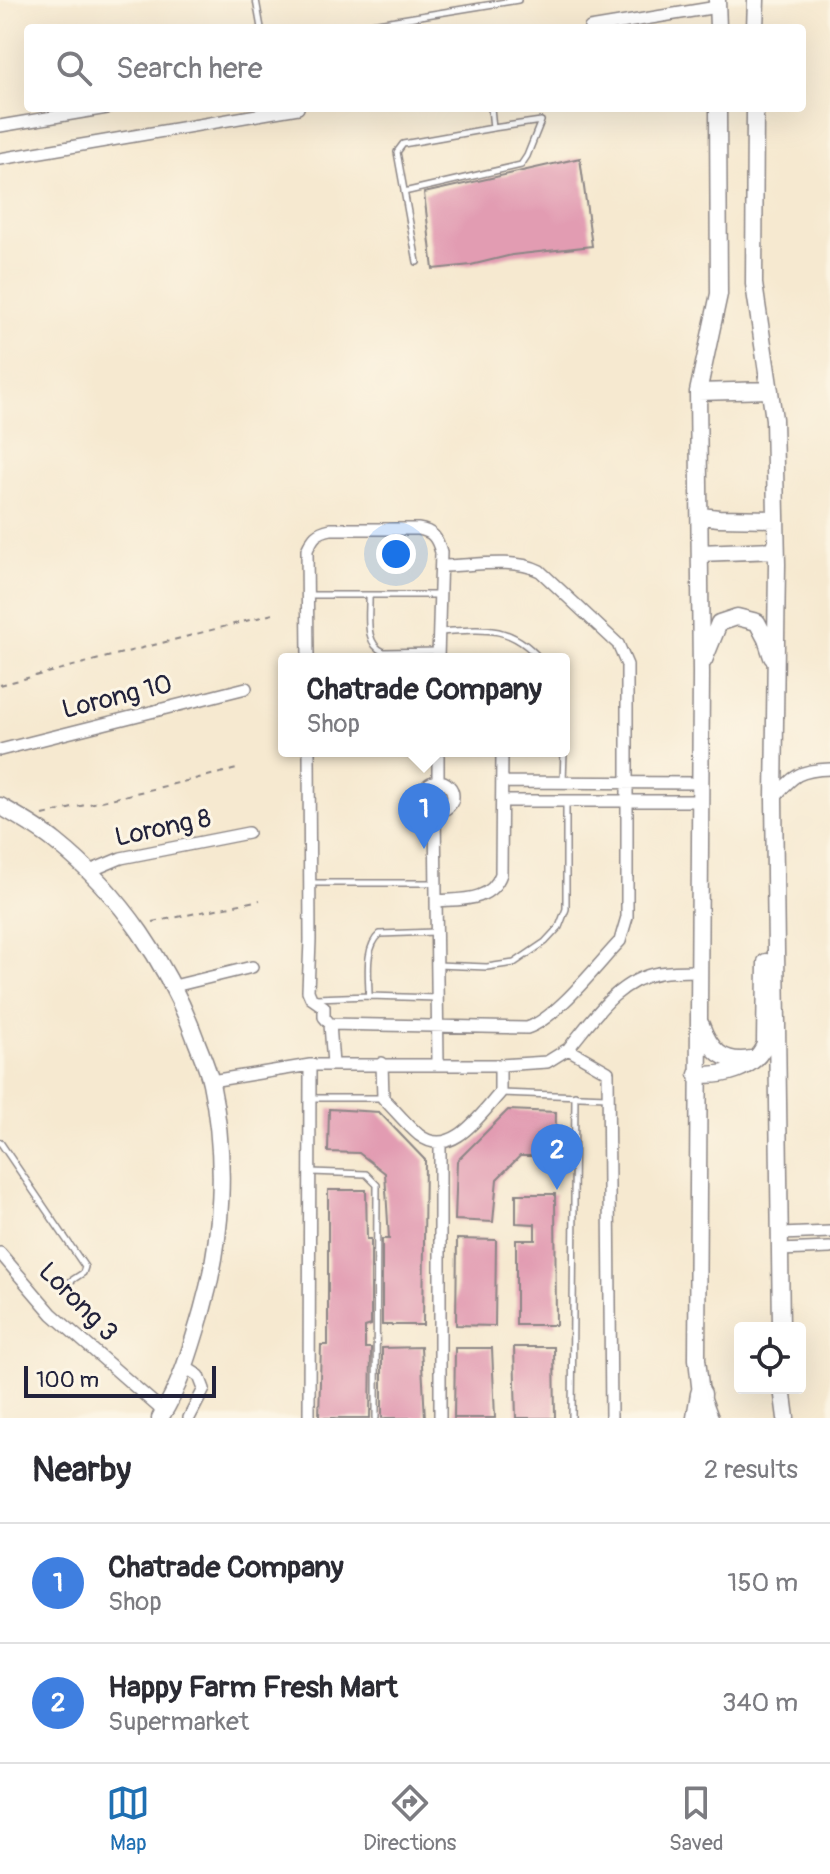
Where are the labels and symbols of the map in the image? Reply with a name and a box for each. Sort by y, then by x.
your location [376,534,416,574]
street label: Lorong 10 [59,668,175,726]
pin: 1 [398,783,450,849]
street label: Lorong 8 [112,802,214,854]
pin: 2 [531,1124,583,1190]
street label: Lorong 3 [32,1256,124,1348]
scale bar [24,1362,216,1398]

